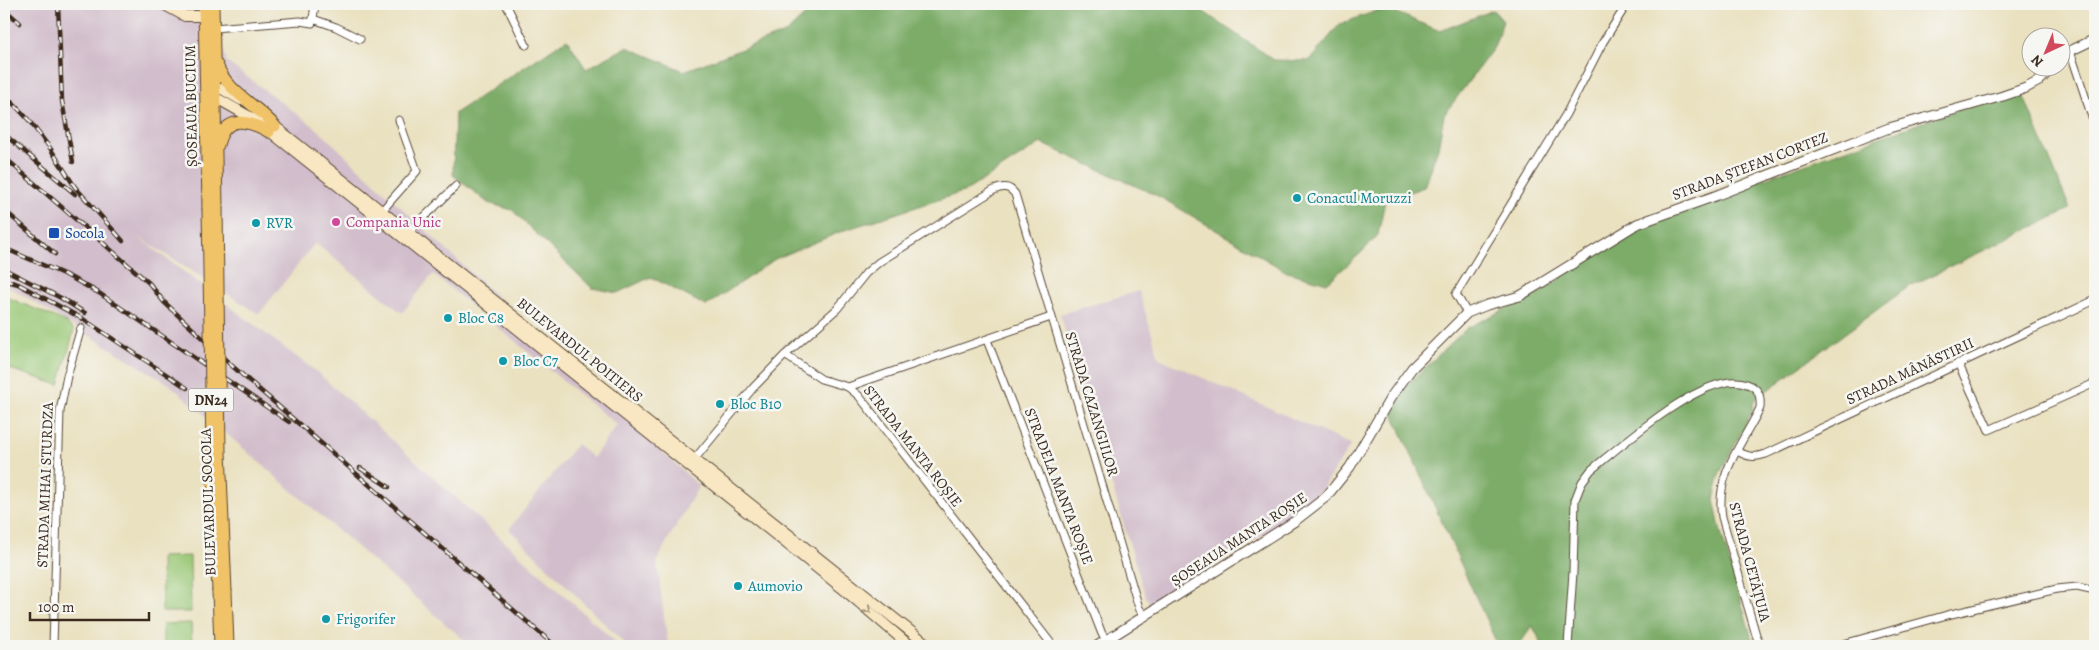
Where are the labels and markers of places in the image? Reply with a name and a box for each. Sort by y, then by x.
place label: Conacul Moruzzi [1307,188,1412,208]
marker: Conacul Moruzzi [1291,192,1303,204]
place label: Compania Unic [346,212,441,232]
place label: RVR [266,213,294,233]
marker: Compania Unic [330,216,342,228]
marker: RVR [250,217,262,229]
place label: Socola [65,223,104,243]
marker: Socola [47,226,61,240]
place label: Bloc C8 [458,308,504,328]
marker: Bloc C8 [442,312,454,324]
place label: Bloc C7 [513,351,559,371]
marker: Bloc C7 [497,355,509,367]
place label: Bloc B10 [730,394,782,414]
marker: Bloc B10 [714,398,726,410]
place label: Aumovio [747,576,803,596]
marker: Aumovio [732,580,744,592]
place label: Frigorifer [336,609,396,629]
marker: Frigorifer [320,613,332,625]

